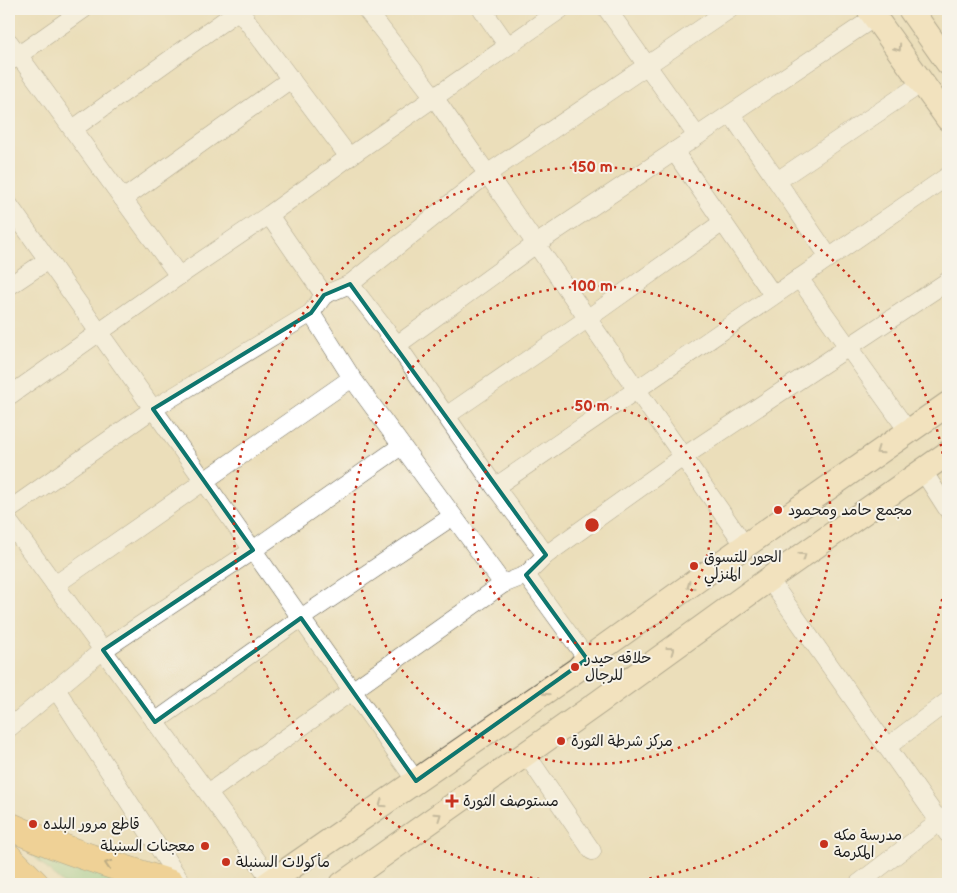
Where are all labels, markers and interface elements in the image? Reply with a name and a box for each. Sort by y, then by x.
one-way arrow [892,43,901,52]
text: 150 m [571,158,613,177]
text: 100 m [571,277,613,296]
text: 50 m [575,397,610,416]
one-way arrow [875,445,885,454]
place label: مجمع حامد ومحمود [788,501,912,521]
marker: مجمع حامد ومحمود [772,504,784,516]
centre of rings [583,516,601,534]
place label: الحور للتسوق المنزلي [704,548,782,587]
one-way arrow [797,553,807,562]
marker: الحور للتسوق المنزلي [688,560,700,572]
one-way arrow [686,580,696,589]
one-way arrow [665,647,674,656]
place label: حلاقه حيدر للرجال [584,649,651,685]
marker: حلاقه حيدر للرجال [569,661,581,673]
one-way arrow [541,686,550,695]
place label: مركز شرطة الثورة [571,732,673,751]
marker: مركز شرطة الثورة [555,735,567,747]
place label: مستوصف الثورة [463,792,559,811]
marker: مستوصف الثورة [445,794,459,808]
one-way arrow [378,798,388,807]
one-way arrow [433,813,442,822]
place label: قاطع مرور البلده [43,815,140,835]
marker: قاطع مرور البلده [27,818,39,830]
place label: مدرسة مكه المكرمة [834,826,902,862]
place label: معجنات السنبلة [101,837,195,856]
marker: مدرسة مكه المكرمة [818,838,830,850]
marker: معجنات السنبلة [199,840,211,852]
place label: مأكولات السنبلة [236,853,330,872]
marker: مأكولات السنبلة [220,856,232,868]
one-way arrow [104,859,112,869]

